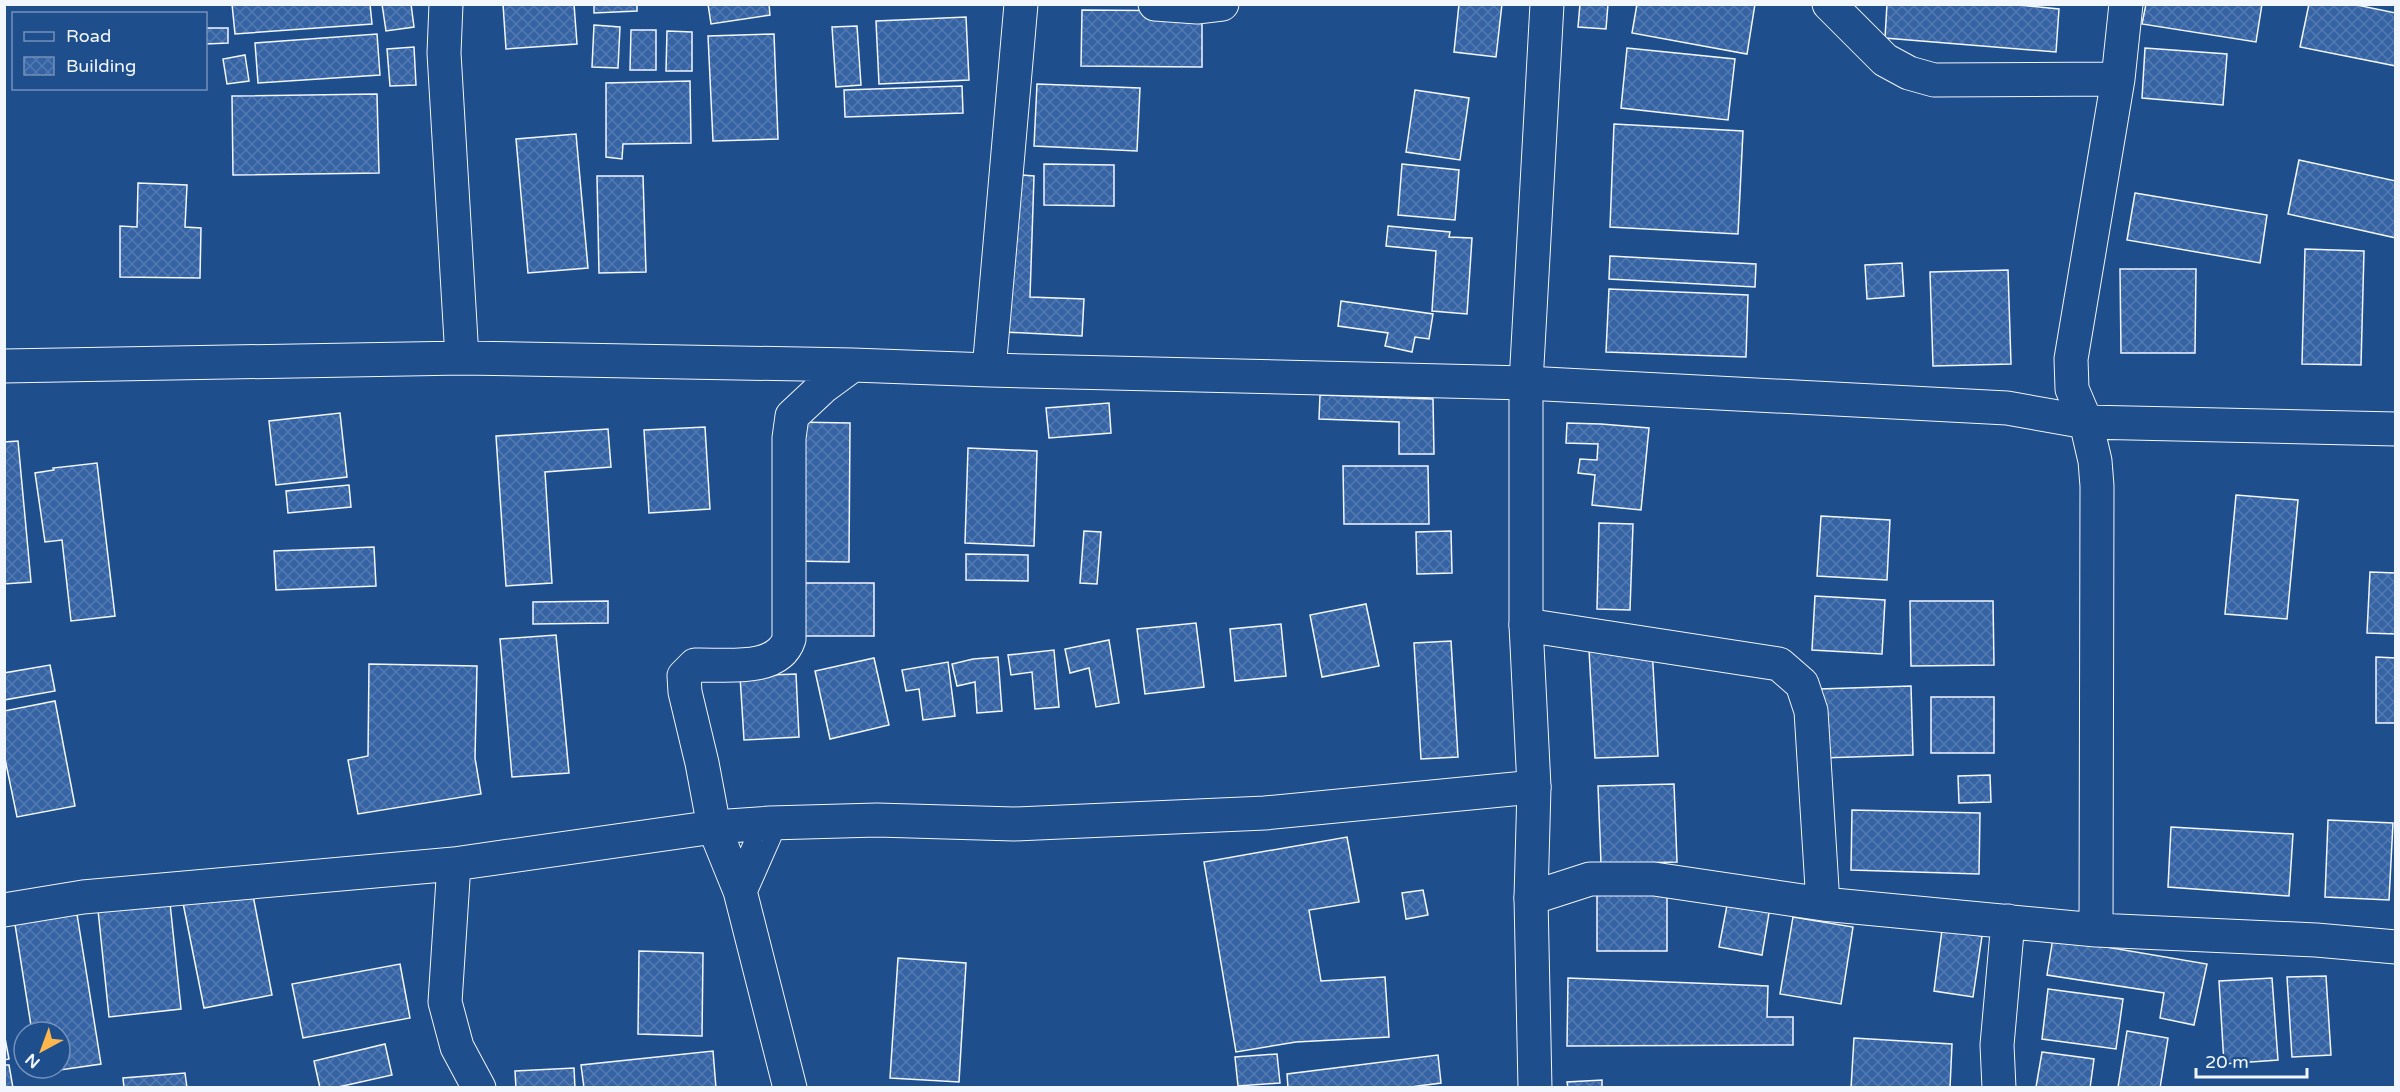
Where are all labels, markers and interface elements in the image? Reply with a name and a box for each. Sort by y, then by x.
legend [12,12,207,90]
text: Road [66,25,111,47]
text: Building [66,55,136,77]
north arrow [12,1020,72,1080]
scale bar [2196,1041,2307,1079]
text: N [21,1049,44,1072]
text: 20 m [2205,1051,2249,1073]

